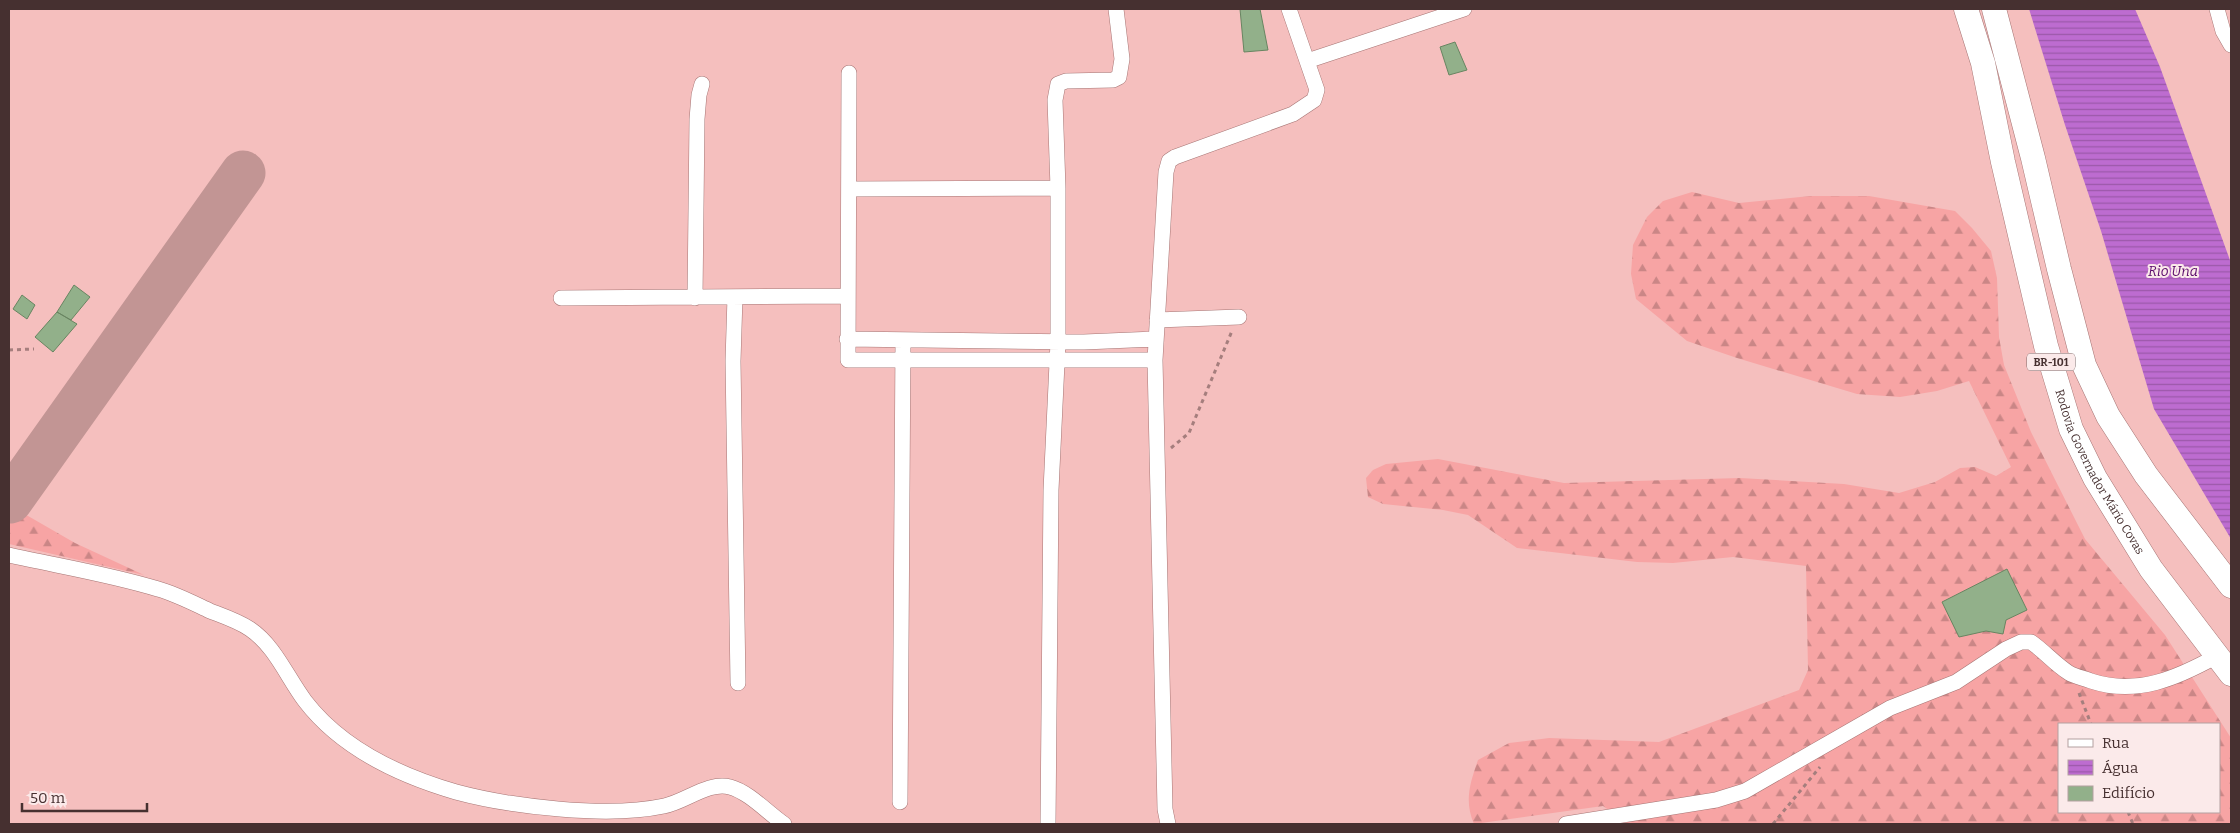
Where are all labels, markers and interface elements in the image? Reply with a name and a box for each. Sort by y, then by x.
water label: Rio Una [2148,263,2198,280]
road number: BR-101 [2027,354,2075,371]
street label: Rodovia Governador Mário Covas [2052,387,2147,557]
legend [2058,723,2220,813]
text: Rua [2102,734,2129,752]
text: Água [2102,759,2138,777]
scale bar [22,780,148,812]
text: Edifício [2102,784,2155,802]
text: 50 m [30,789,66,807]

